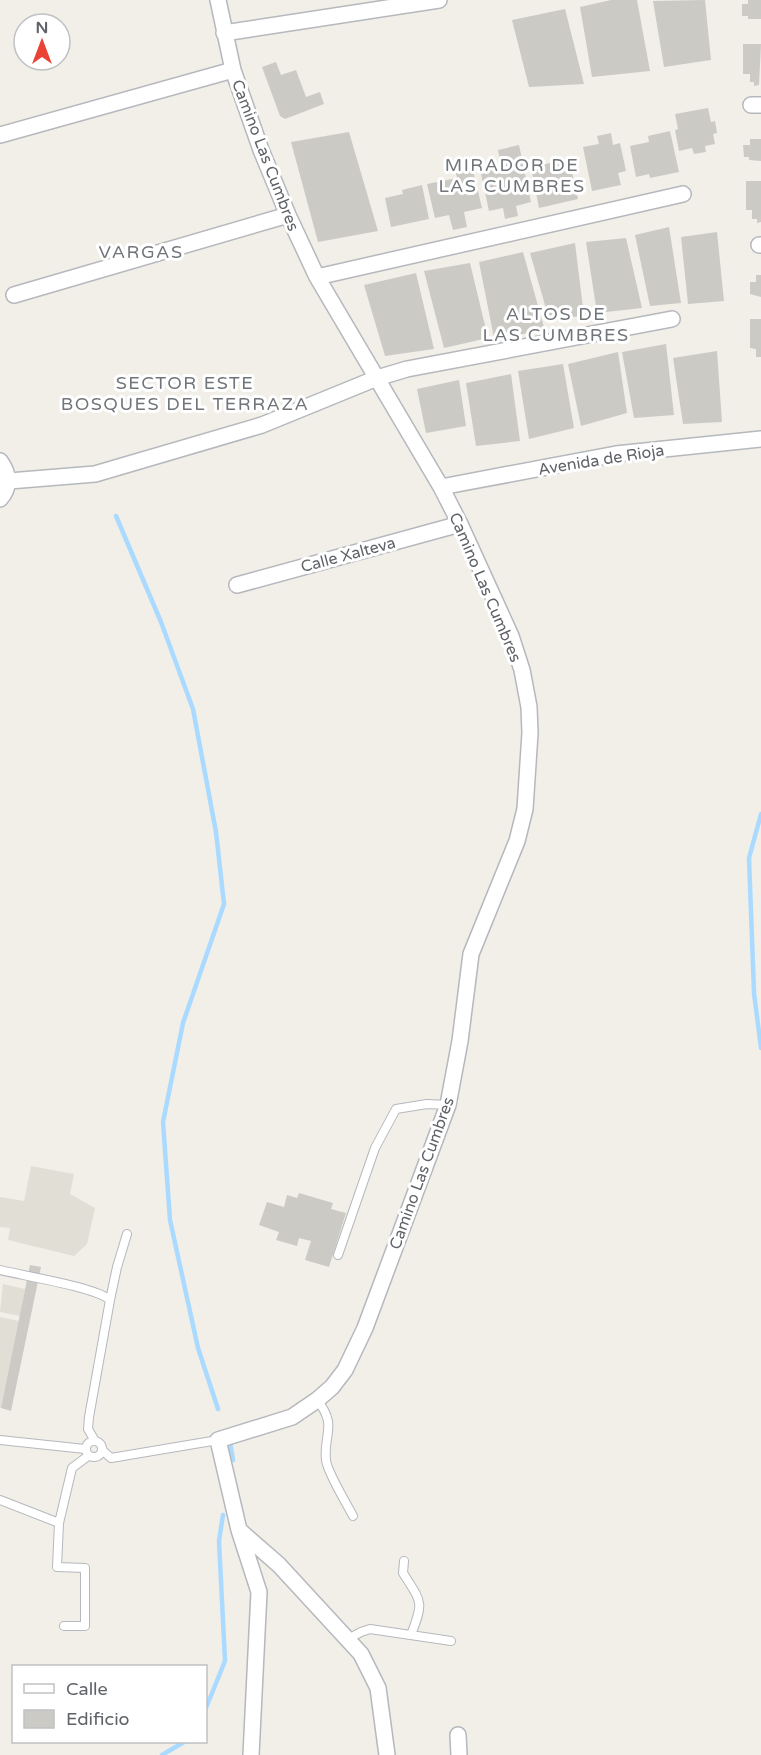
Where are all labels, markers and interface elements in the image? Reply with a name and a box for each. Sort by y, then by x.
north arrow [12,12,72,72]
text: N [36,18,48,38]
street label: Camino Las Cumbres [227,77,303,234]
district label: MIRADOR DE LAS CUMBRES [438,154,586,197]
district label: VARGAS [98,241,184,263]
district label: ALTOS DE LAS CUMBRES [482,303,630,346]
district label: SECTOR ESTE BOSQUES DEL TERRAZA [61,372,309,415]
street label: Avenida de Rioja [537,440,666,480]
street label: Camino Las Cumbres [445,510,526,665]
street label: Calle Xalteva [299,533,398,577]
street label: Camino Las Cumbres [385,1094,459,1252]
legend [12,1665,207,1743]
text: Calle [66,1678,108,1700]
text: Edificio [66,1708,130,1730]

